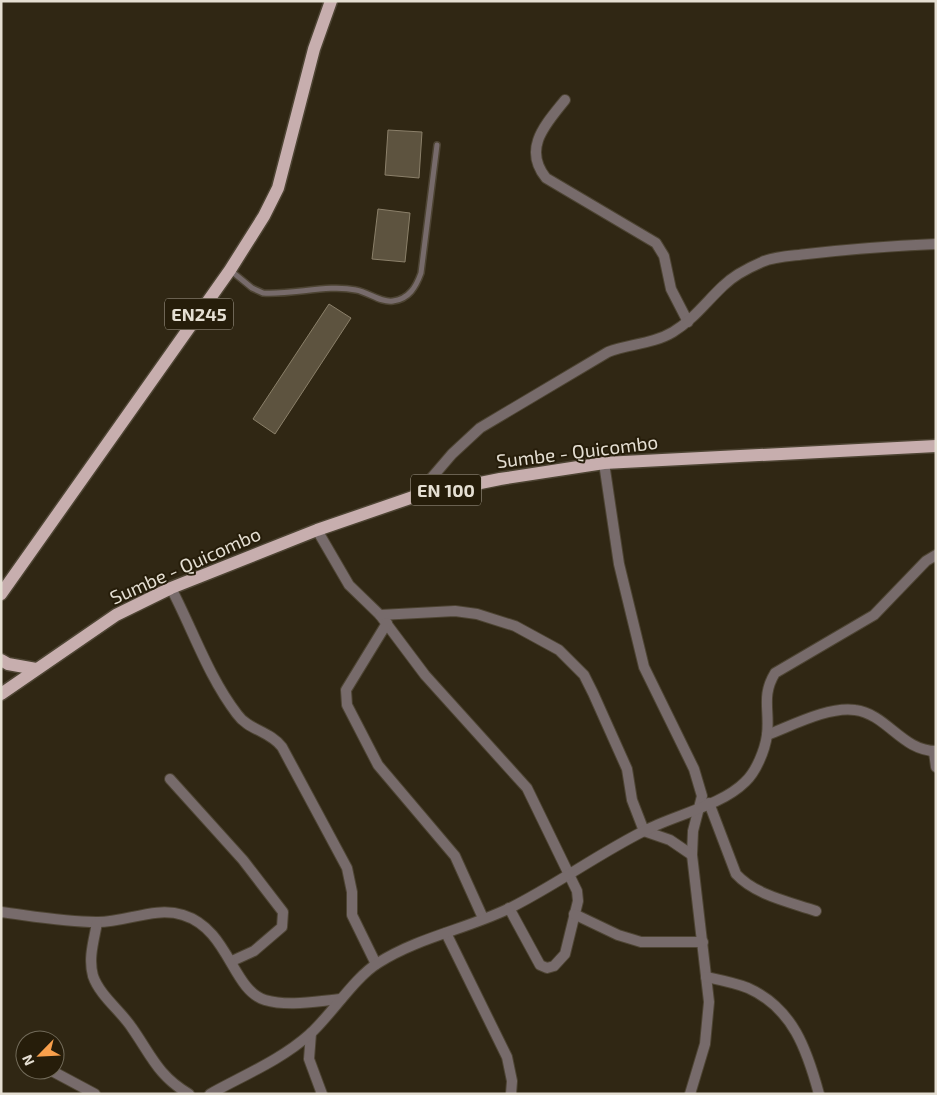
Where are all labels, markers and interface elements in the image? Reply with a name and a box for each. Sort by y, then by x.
road number: EN245 [165,298,233,329]
street label: Sumbe - Quicombo [495,430,659,472]
road number: EN 100 [411,474,481,506]
street label: Sumbe - Quicombo [106,521,264,609]
north arrow [15,1030,65,1080]
text: N [18,1052,37,1069]

